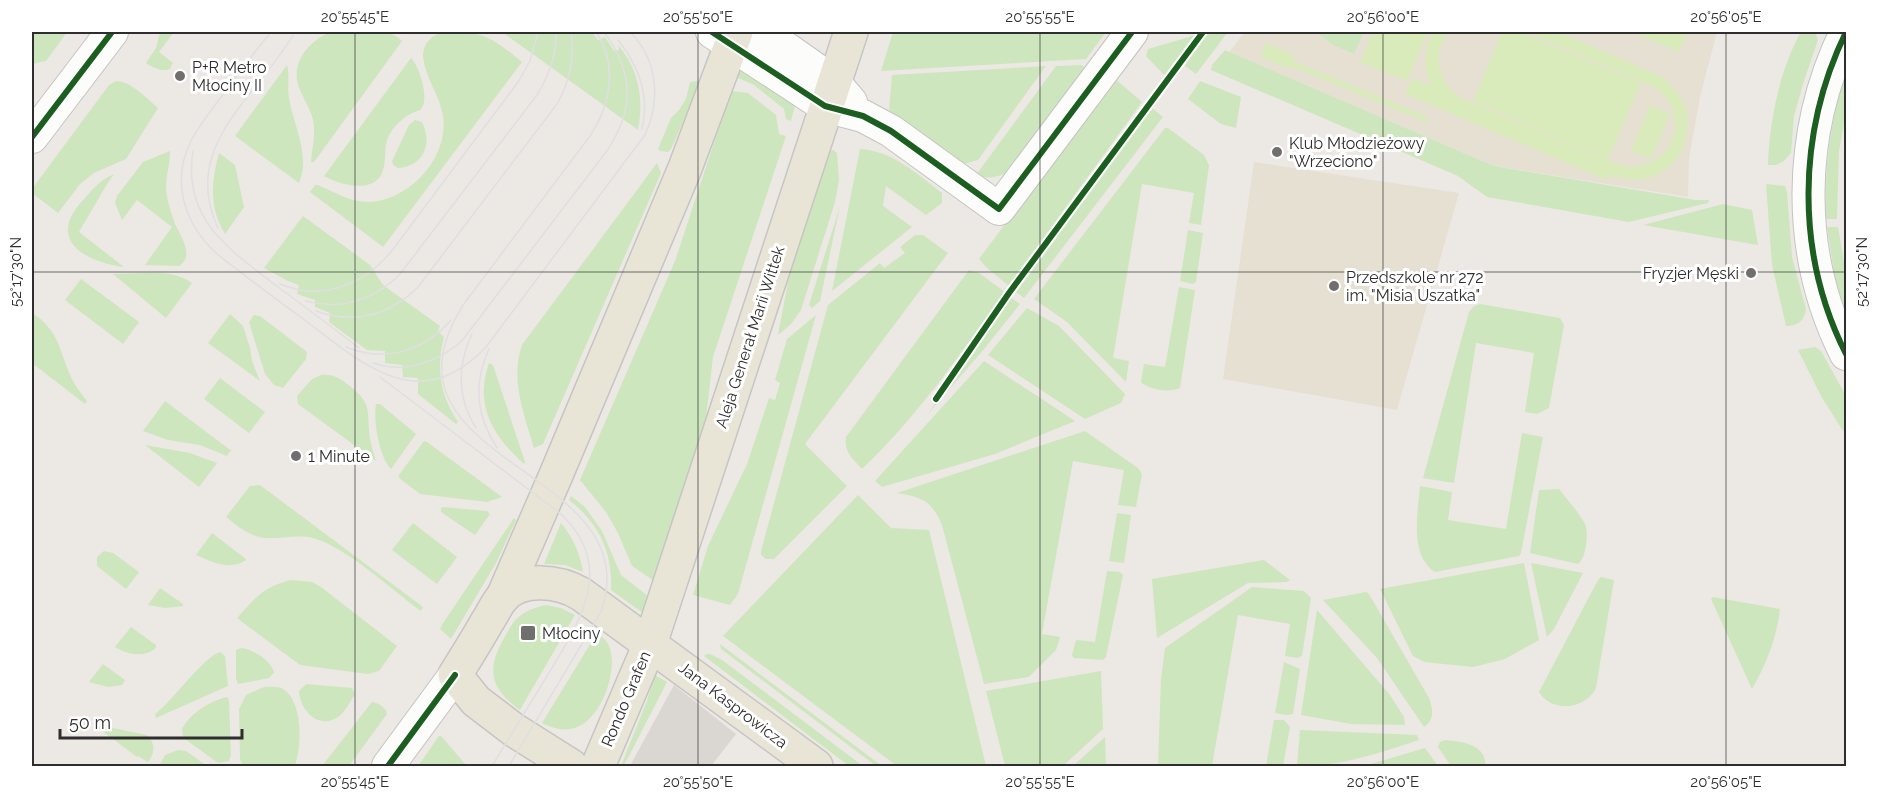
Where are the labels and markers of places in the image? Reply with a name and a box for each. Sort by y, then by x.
place label: P+R Metro Młociny II [192,58,267,95]
marker: P+R Metro Młociny II [173,69,187,83]
place label: Klub Młodzieżowy "Wrzeciono" [1289,134,1425,171]
marker: Klub Młodzieżowy "Wrzeciono" [1270,145,1284,159]
place label: Fryzjer Męski [1643,264,1739,283]
marker: Fryzjer Męski [1744,266,1758,280]
place label: Przedszkole nr 272 im. "Misia Uszatka" [1346,268,1483,305]
marker: Przedszkole nr 272 im. "Misia Uszatka" [1327,279,1341,293]
place label: 1 Minute [308,447,370,466]
marker: 1 Minute [289,449,303,463]
marker: Młociny [519,624,537,642]
place label: Młociny [542,624,601,643]

